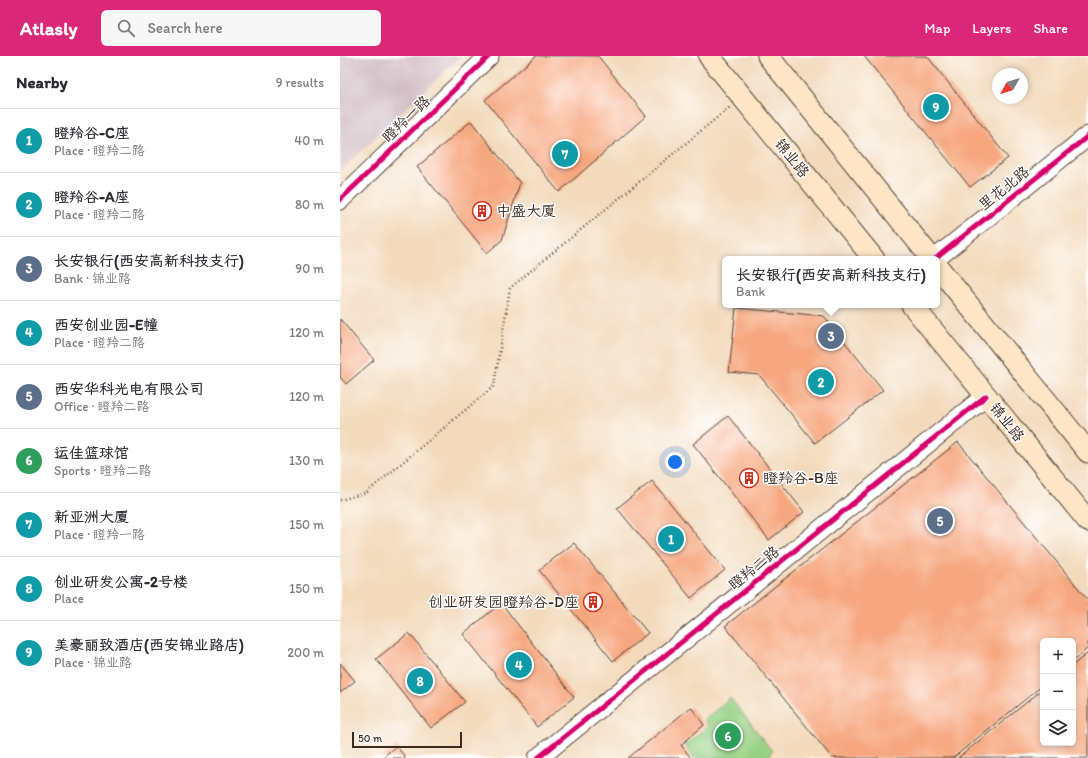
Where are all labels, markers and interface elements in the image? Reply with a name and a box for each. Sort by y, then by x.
search box [101,10,381,46]
text: Atlasly [20,17,77,40]
icon: search [115,17,137,39]
text: Search here [147,19,223,37]
text: Map [925,20,950,37]
text: Layers [972,20,1011,37]
text: Share [1033,20,1068,37]
north arrow [992,68,1028,104]
text: Nearby [16,72,68,92]
text: 9 results [276,75,324,90]
street label: 瞪羚一路 [378,92,434,146]
pin: 9 [923,92,949,122]
text: 瞪羚谷-C座 [54,124,130,142]
text: 1 [26,133,32,148]
text: 40 m [294,133,324,148]
street label: 锦业路 [771,135,813,181]
pin: 7 [552,139,578,169]
text: Place · 瞪羚二路 [54,143,145,158]
street label: 里花北路 [975,162,1033,214]
text: 瞪羚谷-A座 [54,188,130,206]
text: 2 [26,197,32,212]
text: 80 m [295,197,324,212]
building icon: 中盛大厦 [471,200,493,222]
place label: 中盛大厦 [496,202,556,220]
text: Place · 瞪羚二路 [54,207,145,222]
text: 长安银行(西安高新科技支行) [54,252,244,270]
popup [722,256,940,308]
text: 3 [25,261,33,276]
text: 90 m [295,261,324,276]
text: 长安银行(西安高新科技支行) [736,266,926,284]
text: Bank · 锦业路 [54,271,131,286]
text: Bank [736,284,765,299]
text: 西安创业园-E幢 [54,316,158,334]
pin: 3 [818,321,844,351]
text: 4 [25,325,33,340]
text: 120 m [289,325,324,340]
text: Place · 瞪羚二路 [54,335,145,350]
pin: 2 [808,367,834,397]
text: 西安华科光电有限公司 [54,380,204,398]
text: 5 [26,389,32,404]
text: 120 m [289,389,324,404]
text: Office · 瞪羚二路 [54,399,150,414]
street label: 锦业路 [986,399,1028,445]
text: 运佳篮球馆 [54,444,129,462]
your location [665,452,685,472]
text: 6 [26,453,32,468]
text: 130 m [289,453,324,468]
text: Sports · 瞪羚二路 [54,463,151,478]
building icon: 瞪羚谷-B座 [738,467,760,489]
place label: 瞪羚谷-B座 [763,469,839,487]
pin: 5 [927,506,953,536]
text: 新亚洲大厦 [54,508,129,526]
text: 7 [26,517,32,532]
text: 150 m [289,517,324,532]
pin: 1 [658,524,684,554]
text: Place · 瞪羚一路 [54,527,145,542]
street label: 瞪羚二路 [725,542,783,594]
text: 创业研发公寓-2号楼 [54,573,188,591]
text: 8 [25,581,33,596]
text: 150 m [289,581,324,596]
text: Place [54,591,84,606]
building icon: 创业研发园瞪羚谷-D座 [582,591,604,613]
place label: 创业研发园瞪羚谷-D座 [428,593,579,611]
text: 美豪丽致酒店(西安锦业路店) [54,636,244,654]
map controls [1040,638,1076,746]
button: + [1040,638,1076,674]
text: 9 [26,645,32,660]
text: 200 m [287,645,324,660]
pin: 4 [506,650,532,680]
text: Place · 锦业路 [54,655,132,670]
pin: 8 [407,666,433,696]
button: − [1040,674,1076,710]
button: layers [1040,710,1076,746]
pin: 6 [715,721,741,751]
scale bar [352,730,462,749]
text: 50 m [358,732,382,745]

